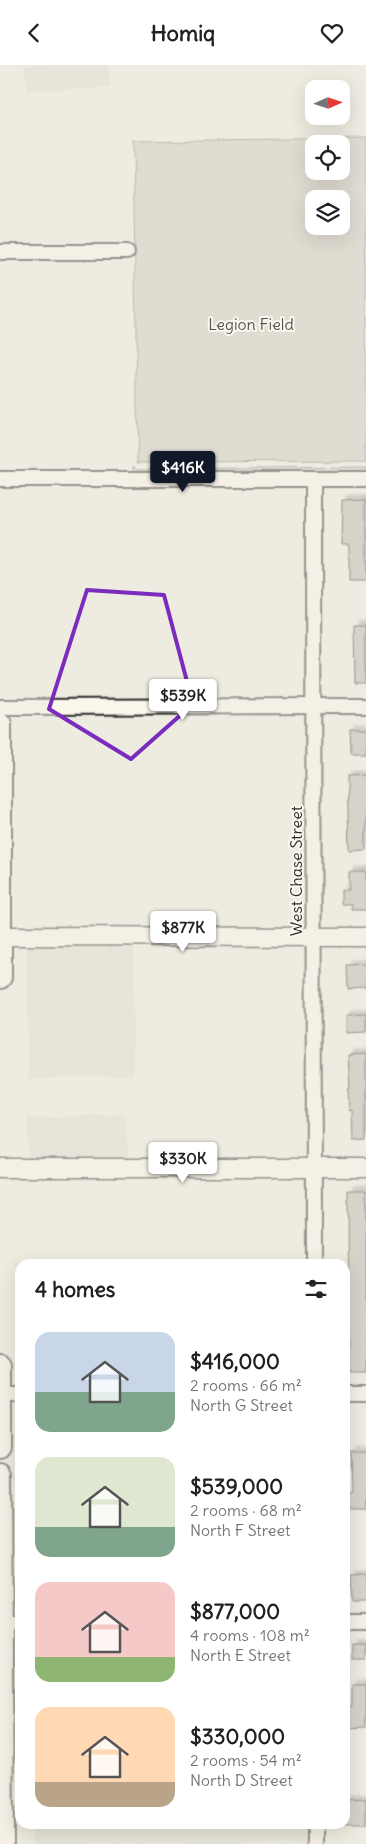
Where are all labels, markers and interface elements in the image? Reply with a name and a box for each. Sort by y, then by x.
icon: back [20,19,48,47]
text: Homiq [151,19,215,47]
icon: heart [318,19,346,47]
north arrow [305,80,350,125]
map controls [305,80,350,235]
button: locate [305,135,350,180]
button: layers [305,190,350,235]
park label: Legion Field [208,314,294,334]
pin: $416K [148,451,218,493]
text: $416K [161,457,205,477]
pin: $539K [148,679,218,721]
text: $539K [160,685,206,705]
street label: West Chase Street [286,805,306,936]
pin: $877K [148,911,218,953]
text: $877K [161,917,205,937]
pin: $330K [148,1141,218,1184]
text: $330K [159,1148,207,1168]
icon: filters [302,1275,330,1303]
text: 4 homes [35,1276,115,1303]
text: $416,000 [190,1348,280,1375]
icon: home [75,1352,135,1412]
text: 2 rooms · 66 m² [190,1375,302,1395]
text: North G Street [190,1395,293,1415]
text: $539,000 [190,1473,283,1500]
icon: home [75,1477,135,1537]
text: 2 rooms · 68 m² [190,1500,302,1520]
text: North F Street [190,1520,290,1540]
text: $877,000 [190,1598,280,1625]
icon: home [75,1602,135,1662]
text: 4 rooms · 108 m² [190,1625,310,1645]
text: North E Street [190,1645,291,1665]
text: $330,000 [190,1723,285,1750]
icon: home [75,1727,135,1787]
text: 2 rooms · 54 m² [190,1750,302,1770]
text: North D Street [190,1770,293,1790]

